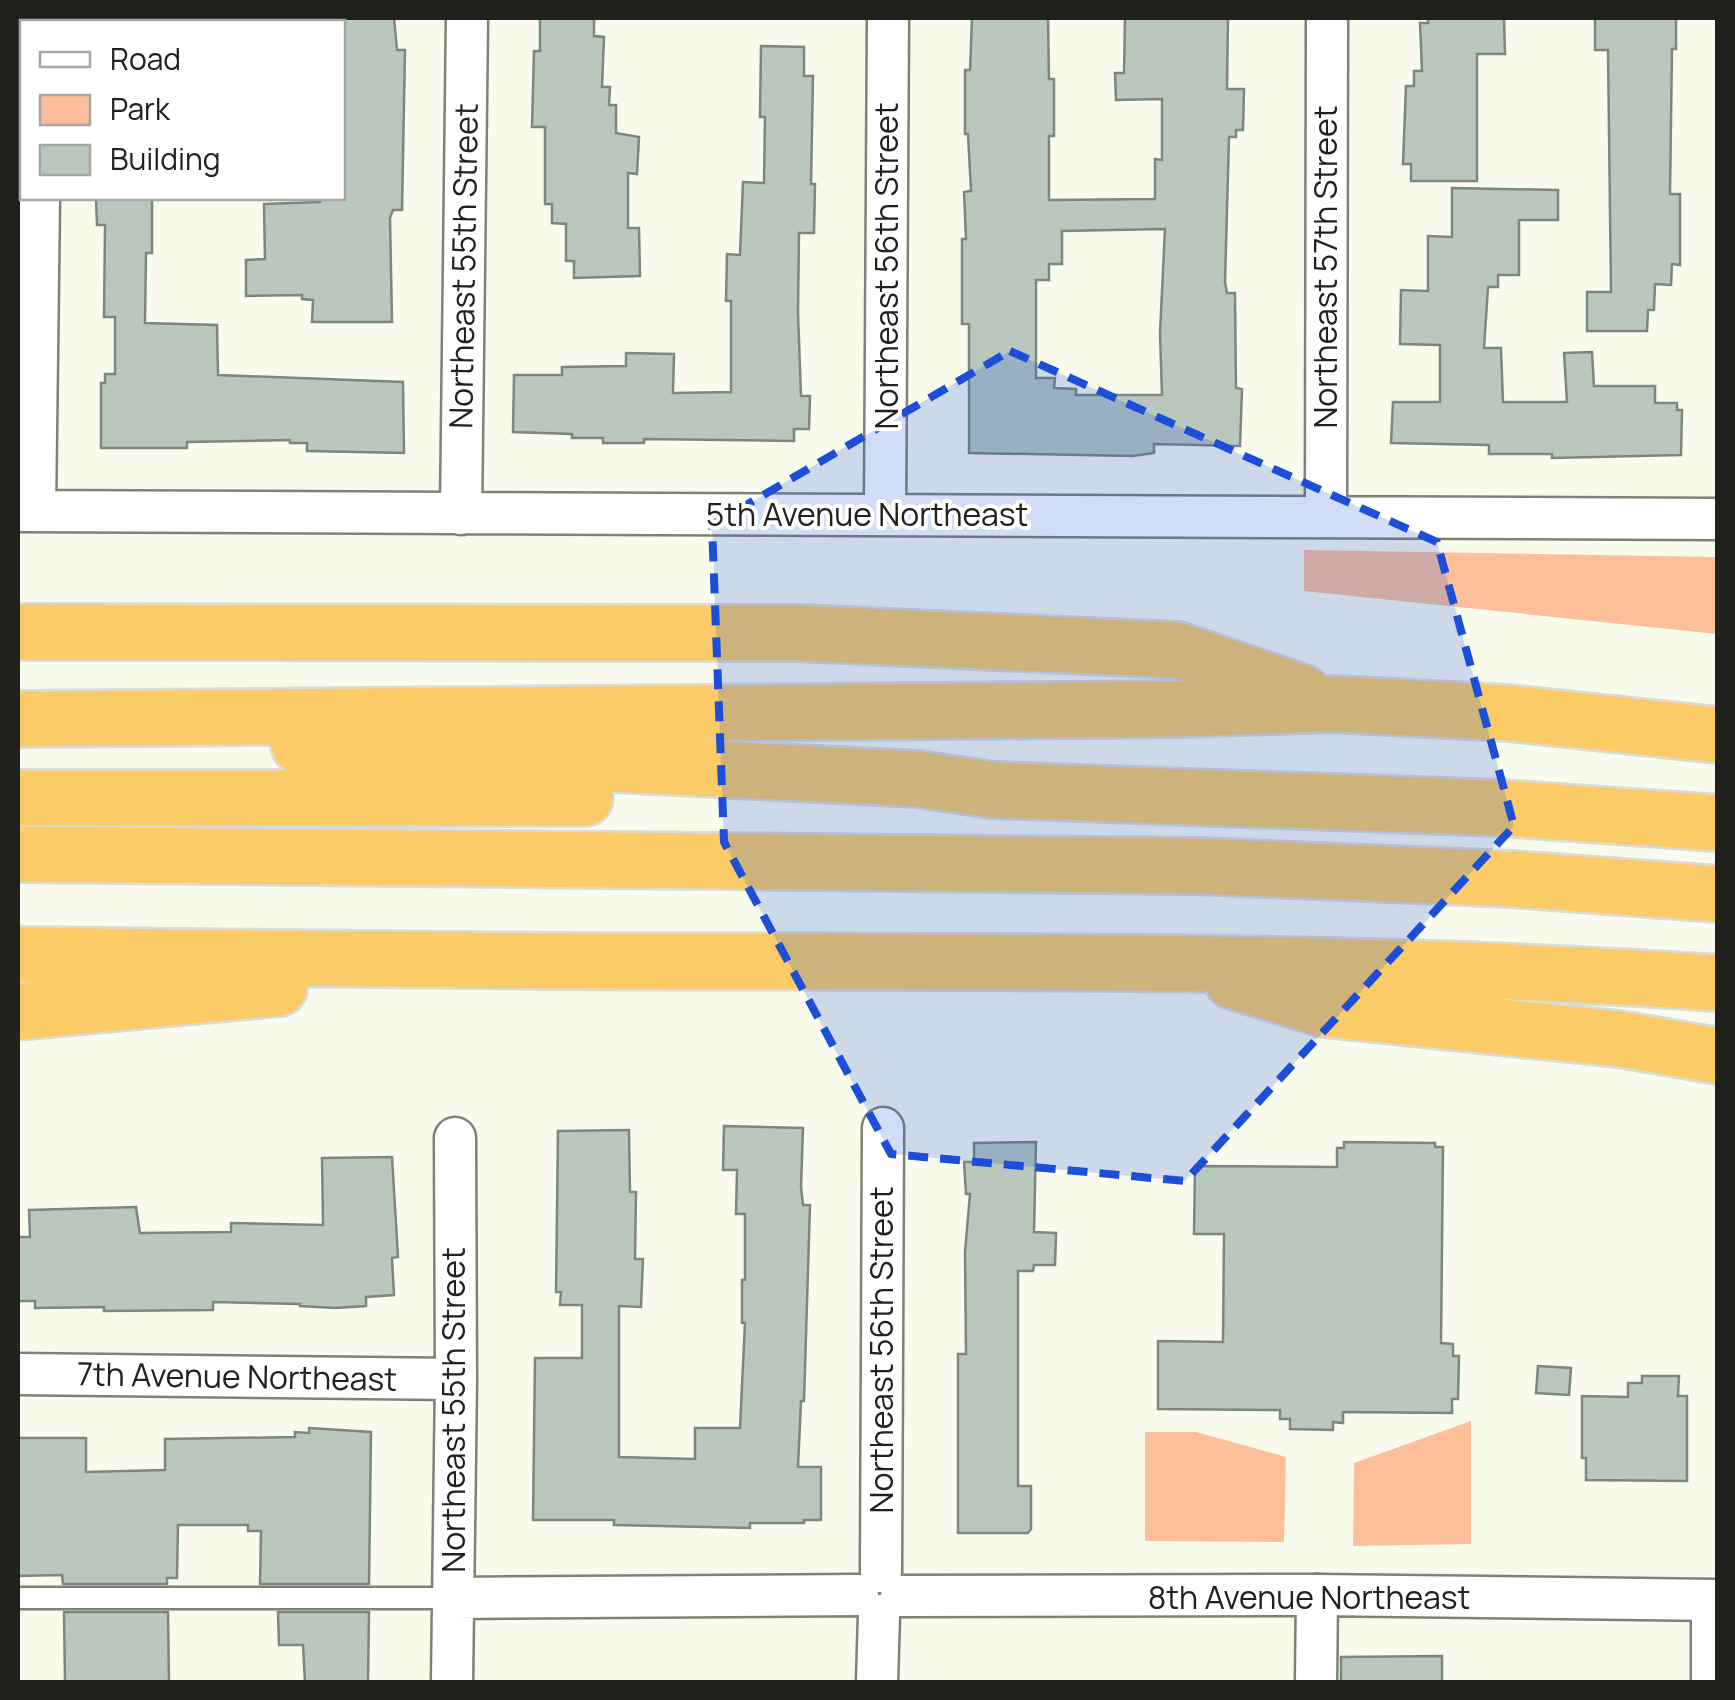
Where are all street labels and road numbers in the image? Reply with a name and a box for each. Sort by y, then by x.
street label: Northeast 55th Street [438,103,488,429]
street label: Northeast 56th Street [864,103,908,429]
street label: Northeast 57th Street [1303,105,1347,429]
street label: 5th Avenue Northeast [706,492,1028,536]
street label: Northeast 56th Street [859,1187,903,1513]
street label: Northeast 55th Street [431,1247,475,1573]
street label: 7th Avenue Northeast [77,1351,397,1401]
street label: 8th Avenue Northeast [1148,1575,1470,1619]

